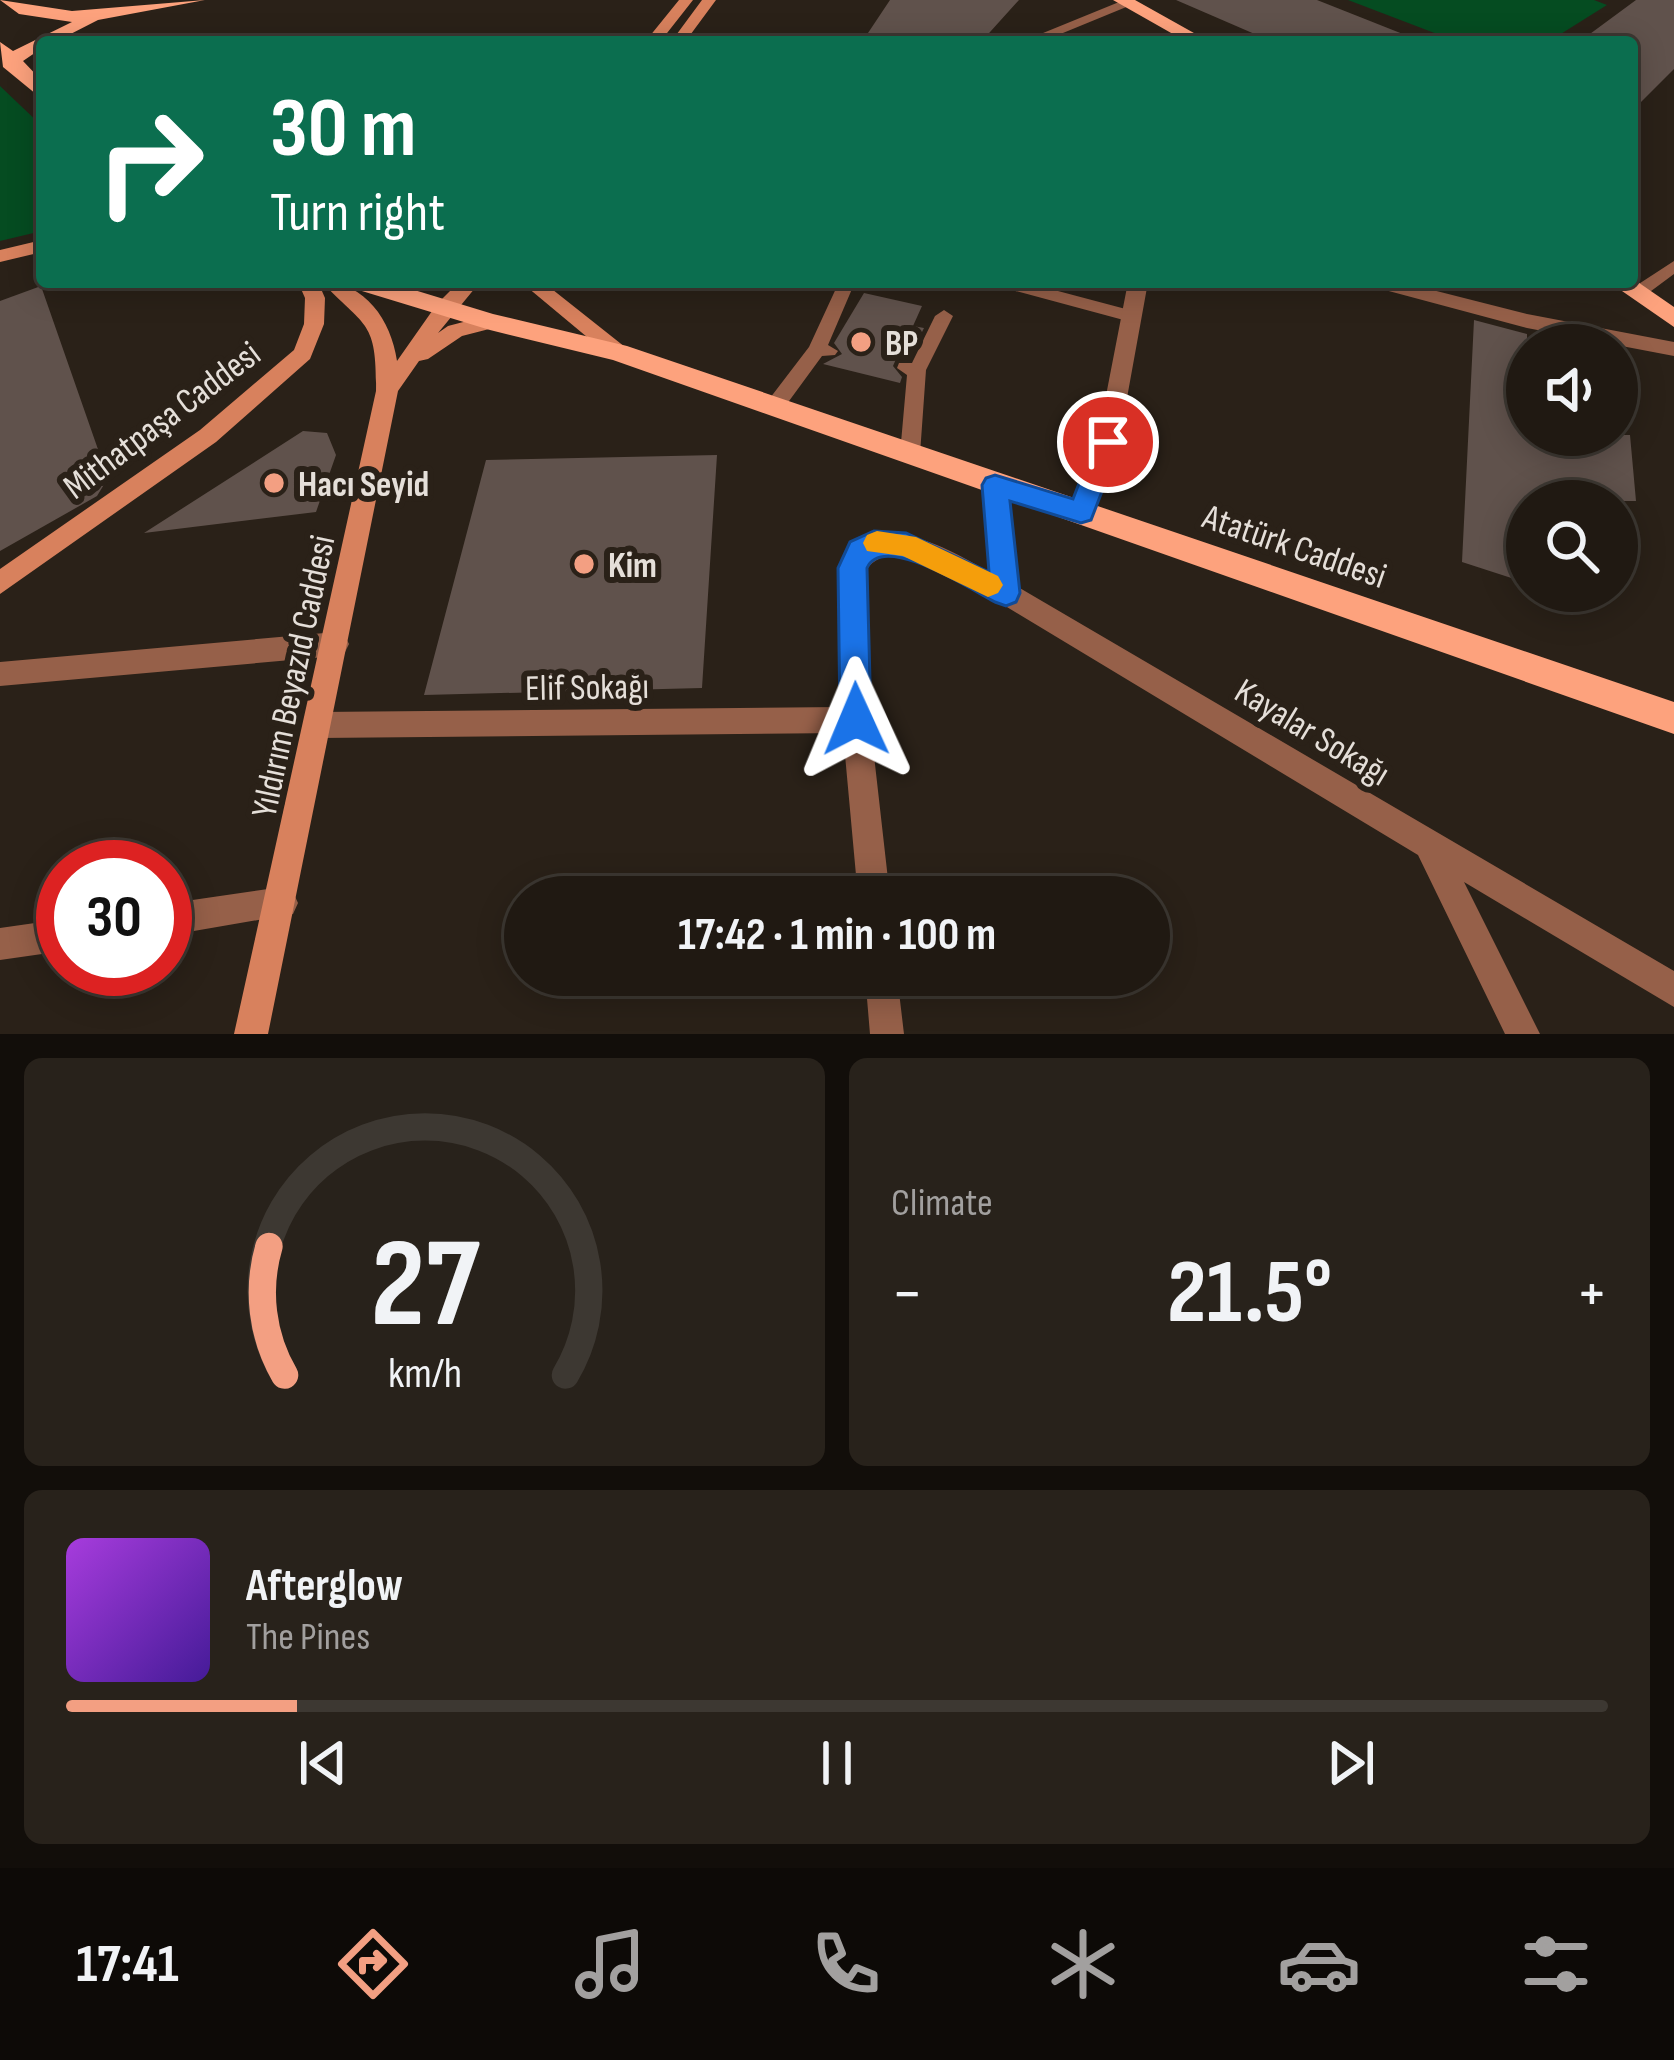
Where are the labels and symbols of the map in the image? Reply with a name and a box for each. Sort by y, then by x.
place label: BP [885,323,918,366]
marker: BP [848,329,874,355]
street label: Mithatpaşa Caddesi [56,333,269,509]
pin [1057,391,1159,493]
place label: Hacı Seyid [298,464,429,507]
marker: Hacı Seyid [261,470,287,496]
street label: Atatürk Caddesi [1196,496,1391,599]
street label: Yıldırım Beyazıd Caddesi [244,532,345,821]
place label: Kim [608,545,657,588]
marker: Kim [571,551,597,577]
position arrow [793,656,919,782]
street label: Elif Sokağı [525,666,649,711]
street label: Kayalar Sokağı [1227,670,1397,796]
speed limit sign: 30 [36,840,192,996]

